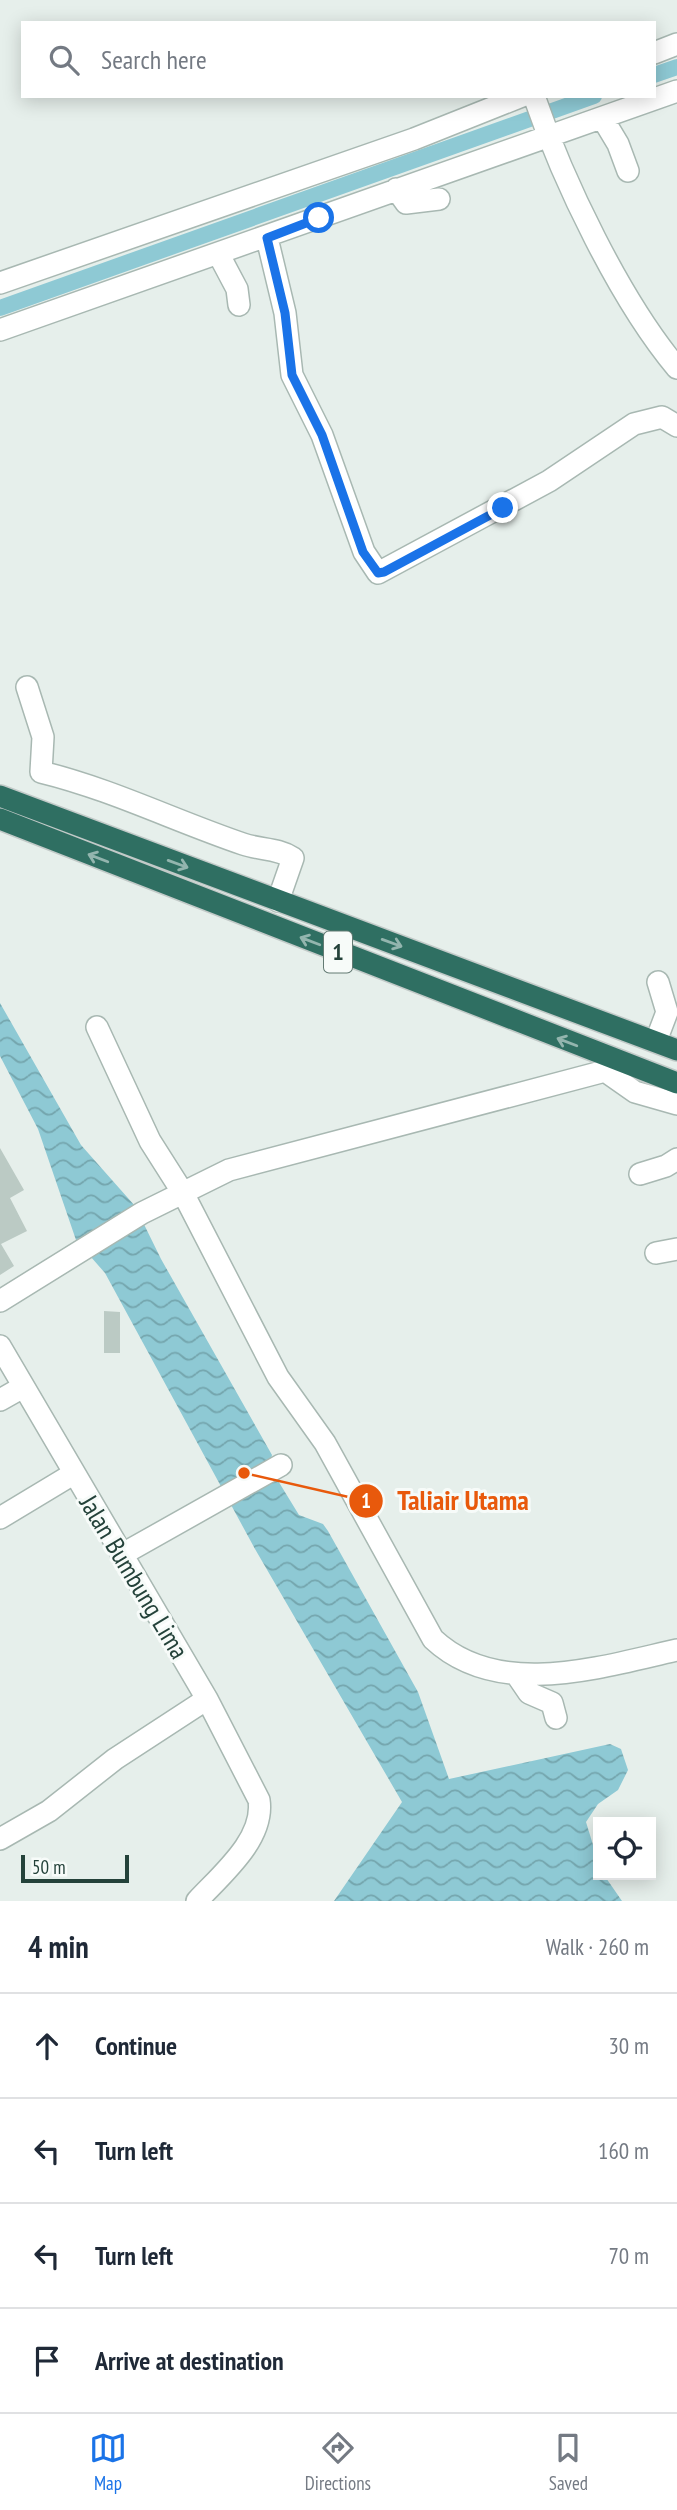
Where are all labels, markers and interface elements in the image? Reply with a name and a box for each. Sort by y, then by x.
search box [21,21,656,98]
icon: search [45,41,83,79]
text: Search here [101,43,207,76]
route start [303,202,334,233]
route end [487,492,518,523]
one-way arrow [88,850,109,863]
one-way arrow [167,858,189,871]
road number: 1 [324,932,352,972]
one-way arrow [300,933,321,946]
one-way arrow [380,937,402,950]
one-way arrow [557,1034,579,1047]
callout: Taliair Utama [348,1476,543,1525]
text: Taliair Utama [397,1481,529,1518]
text: 1 [361,1487,371,1514]
street label: Jalan Bumbung Lima [72,1488,196,1665]
map controls [593,1817,656,1880]
button: locate [593,1817,656,1880]
scale bar [21,1852,130,1884]
text: 50 m [32,1855,66,1879]
text: 4 min [28,1927,89,1966]
text: Walk · 260 m [546,1932,649,1961]
icon: ahead [28,2027,66,2065]
text: Continue [95,2029,177,2062]
text: 30 m [608,2031,649,2060]
icon: left [28,2132,66,2170]
text: Turn left [95,2134,173,2167]
text: 160 m [598,2136,649,2165]
icon: left [28,2237,66,2275]
text: Turn left [95,2239,173,2272]
text: 70 m [608,2241,649,2270]
icon: arrive [28,2342,66,2380]
text: Arrive at destination [95,2344,284,2377]
tab: Map [89,2429,127,2495]
tab: Directions [305,2429,371,2495]
tab: Saved [549,2429,588,2495]

